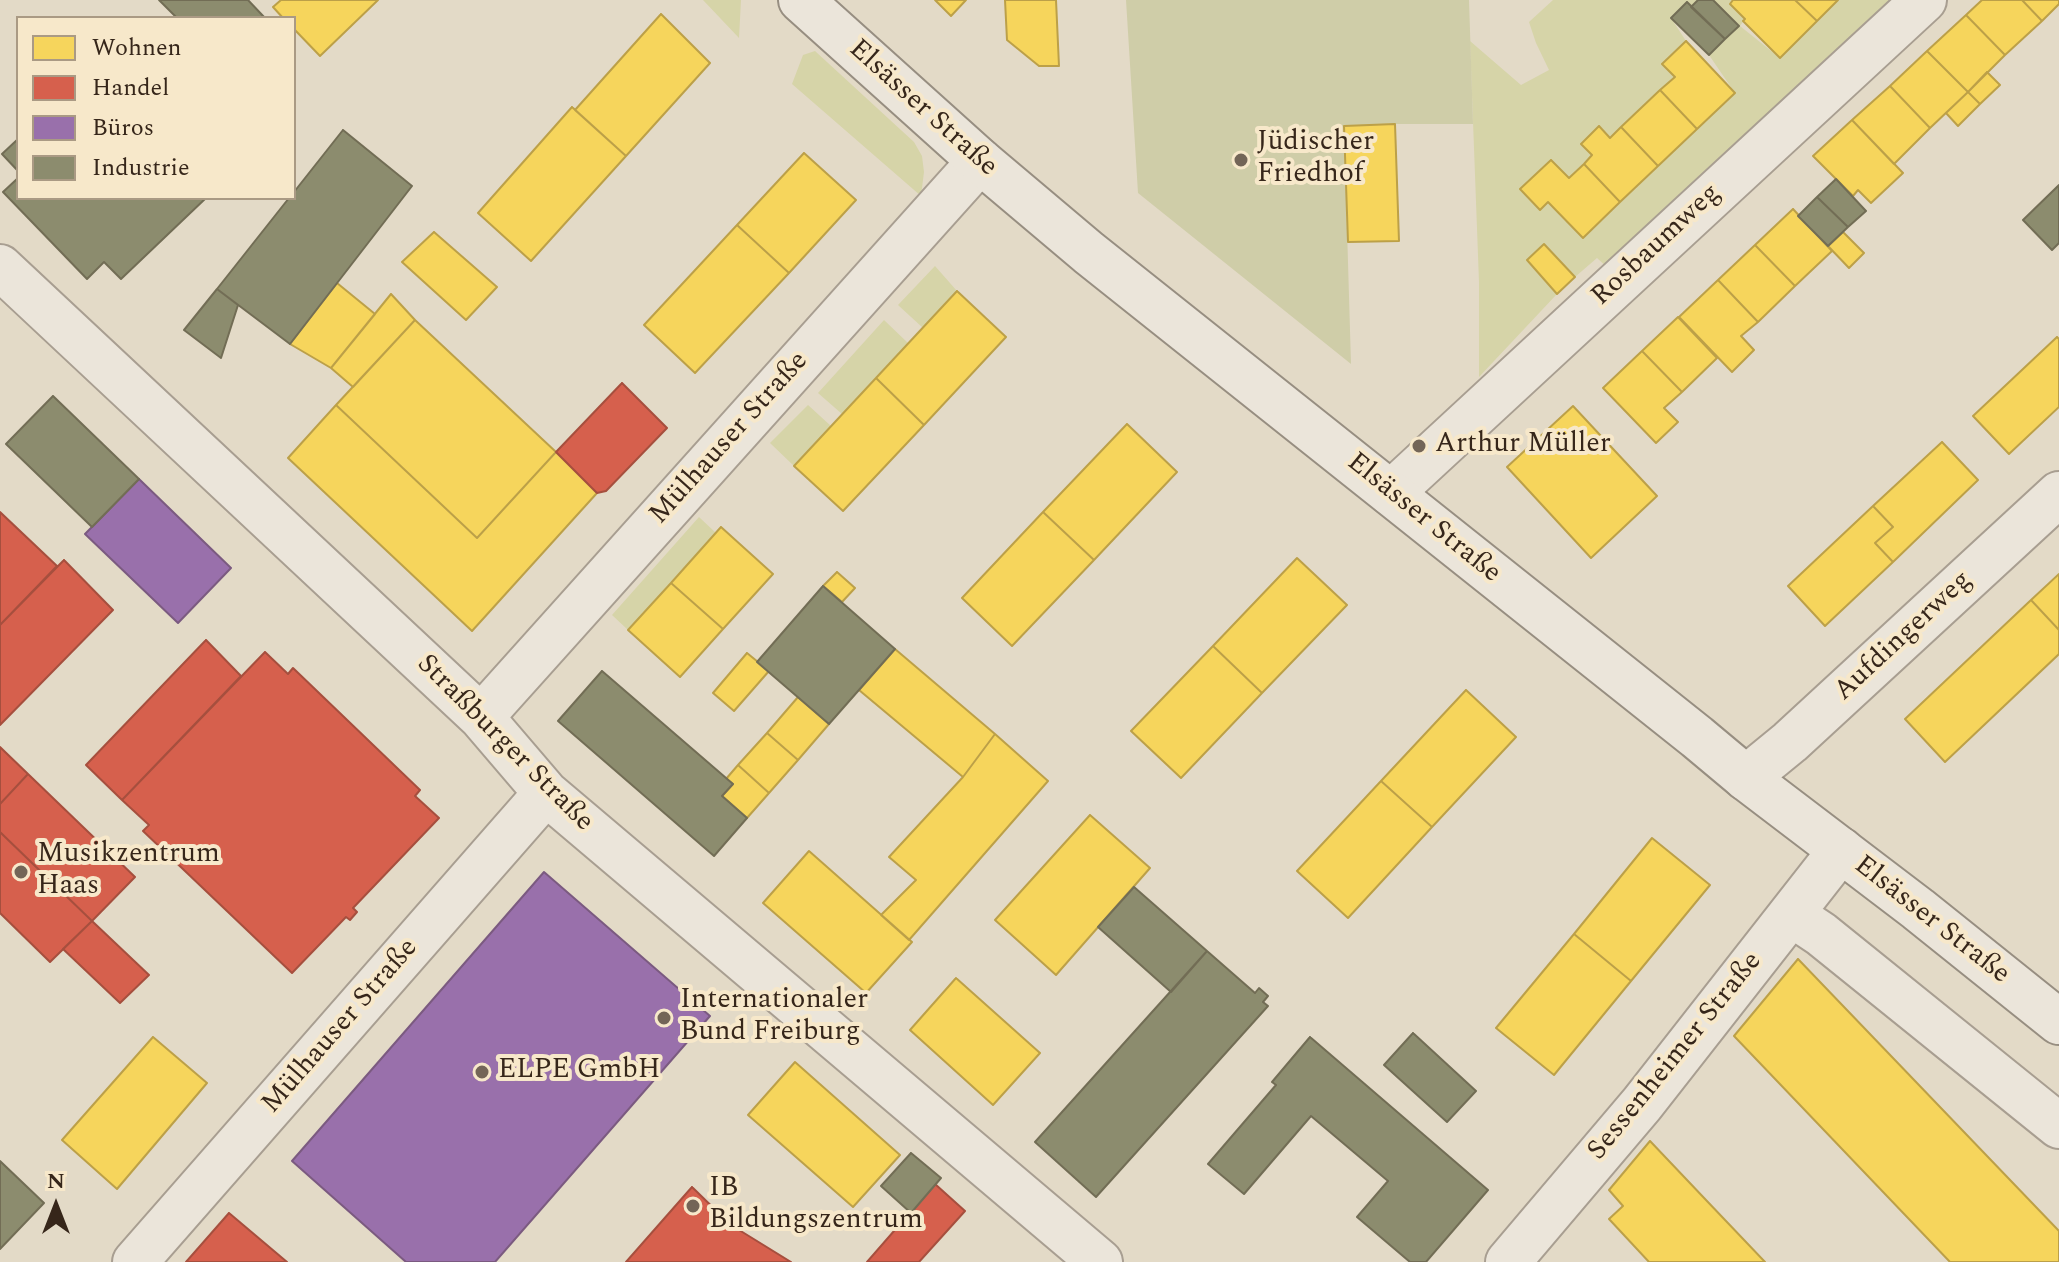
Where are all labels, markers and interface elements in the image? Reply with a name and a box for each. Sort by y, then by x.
legend [16,16,296,200]
text: Wohnen [92,30,182,66]
street label: Elsässer Straße [841,33,1003,185]
text: Handel [92,70,169,106]
text: Büros [92,110,154,146]
place label: Jüdischer Friedhof [1257,127,1374,193]
text: Industrie [92,150,190,186]
marker: Jüdischer Friedhof [1232,151,1250,169]
street label: Rosbaumweg [1585,178,1729,314]
street label: Mülhauser Straße [644,346,816,532]
place label: Arthur Müller [1435,429,1611,463]
marker: Arthur Müller [1410,437,1428,455]
street label: Elsässer Straße [1339,447,1507,591]
street label: Aufdingerweg [1828,565,1980,709]
street label: Straßburger Straße [408,648,600,840]
place label: Musikzentrum Haas [37,839,220,905]
street label: Elsässer Straße [1846,850,2016,992]
marker: Musikzentrum Haas [12,863,30,881]
street label: Mülhauser Straße [256,933,426,1121]
street label: Sessenheimer Straße [1582,946,1770,1168]
place label: Internationaler Bund Freiburg [680,985,868,1051]
marker: Internationaler Bund Freiburg [655,1009,673,1027]
place label: ELPE GmbH [498,1055,660,1089]
marker: ELPE GmbH [473,1063,491,1081]
text: N [47,1165,65,1198]
north arrow [16,1166,96,1246]
place label: IB Bildungszentrum [709,1173,923,1239]
marker: IB Bildungszentrum [684,1197,702,1215]

